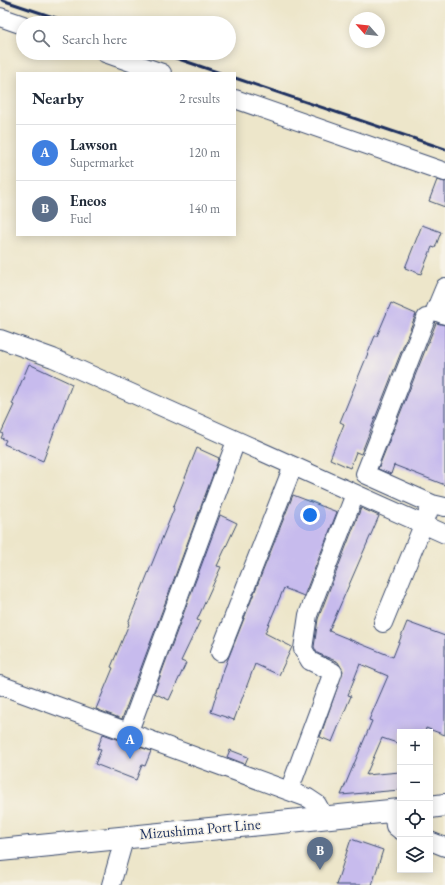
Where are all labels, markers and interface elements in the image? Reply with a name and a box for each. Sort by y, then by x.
north arrow [349,12,385,48]
search box [16,16,236,60]
icon: search [30,27,52,49]
text: Search here [62,29,127,48]
text: Nearby [32,87,84,109]
text: 2 results [179,90,220,107]
text: Lawson [70,135,118,154]
text: A [40,144,50,161]
text: 120 m [189,144,220,161]
text: Supermarket [70,154,134,171]
text: Eneos [70,191,106,210]
text: B [41,200,49,217]
text: 140 m [189,200,220,217]
text: Fuel [70,210,92,227]
your location [300,505,320,525]
pin: A [117,726,143,759]
map controls [397,729,433,873]
button: + [397,729,433,765]
button: − [397,765,433,801]
button: locate [397,801,433,837]
street label: Mizushima Port Line [139,814,261,843]
pin: B [307,837,333,870]
button: layers [397,837,433,873]

